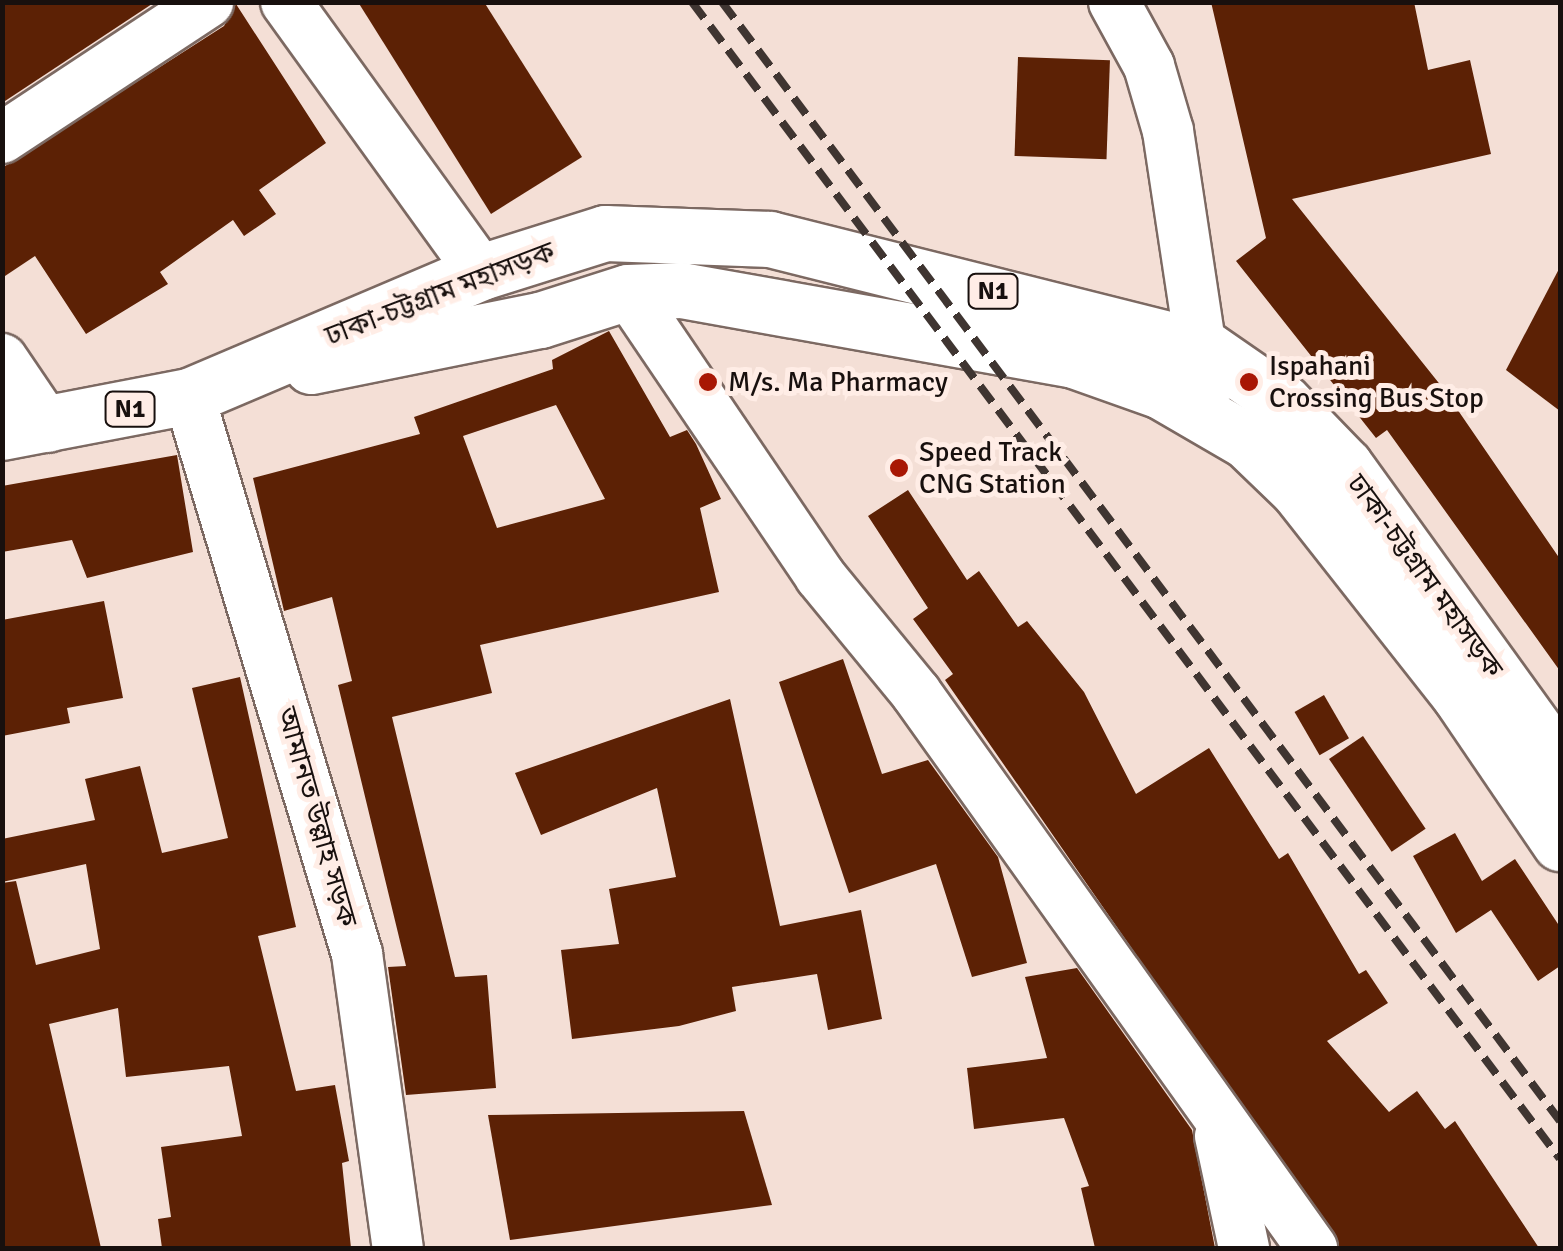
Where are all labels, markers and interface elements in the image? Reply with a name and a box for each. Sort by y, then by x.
street label: ঢাকা-চট্টগ্রাম মহাসড়ক [320,235,560,353]
road number: N1 [966,271,1020,311]
place label: Ispahani Crossing Bus Stop [1269,349,1484,415]
place label: M/s. Ma Pharmacy [728,365,948,399]
marker: M/s. Ma Pharmacy [697,371,719,393]
marker: Ispahani Crossing Bus Stop [1238,371,1260,393]
road number: N1 [102,389,158,429]
place label: Speed Track CNG Station [919,435,1066,501]
marker: Speed Track CNG Station [888,457,910,479]
street label: ঢাকা-চট্টগ্রাম মহাসড়ক [1340,468,1510,684]
street label: আমানত উল্লাহ সড়ক [270,703,364,931]

